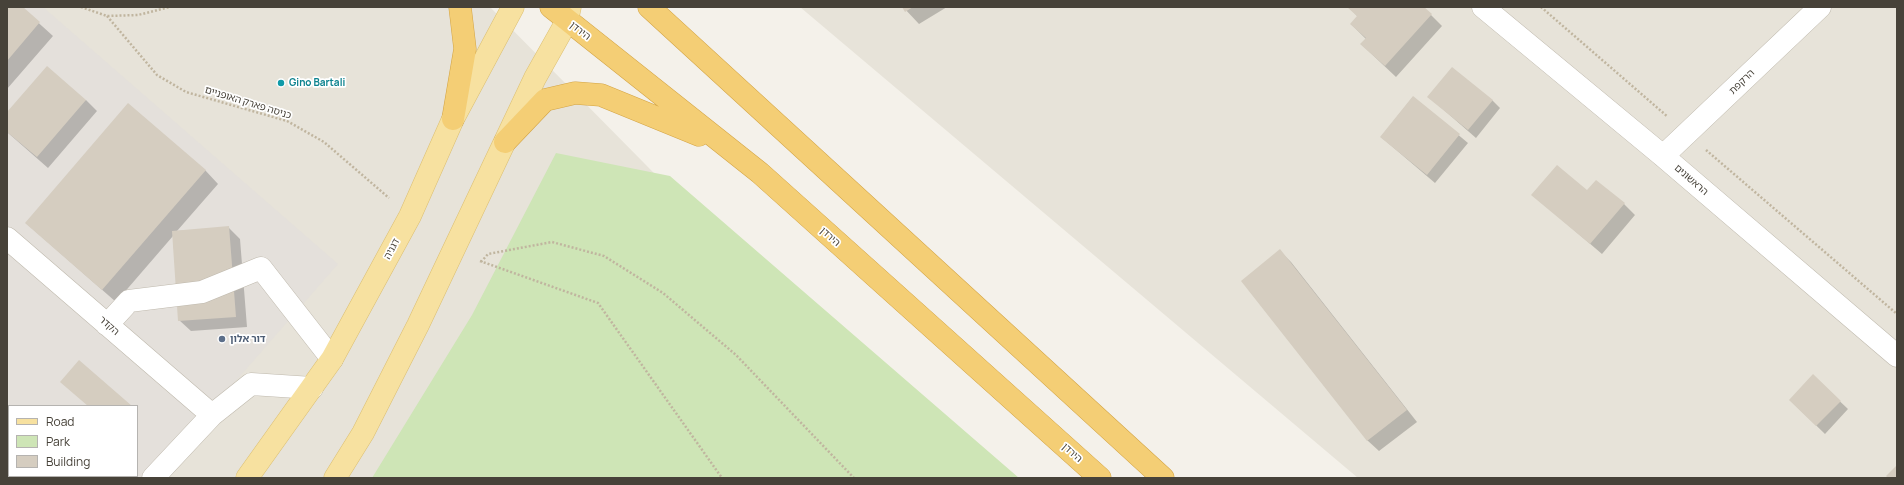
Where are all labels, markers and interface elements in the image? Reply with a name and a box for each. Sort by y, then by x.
street label: הירדן [567,19,593,43]
street label: הרקפת [1727,67,1757,97]
place label: Gino Bartali [289,77,345,89]
marker: Gino Bartali [276,78,286,88]
street label: כניסה פארק האופניים [203,84,293,122]
street label: הראשונים [1672,162,1710,198]
street label: הירדן [817,225,843,249]
street label: דגניה [381,237,403,261]
street label: הקדר [96,314,122,338]
place label: דור אלון [230,333,266,345]
marker: דור אלון [217,334,227,344]
legend [8,405,138,477]
text: Road [46,413,74,430]
text: Park [46,433,70,450]
street label: הירדן [1059,441,1085,465]
text: Building [46,453,90,470]

